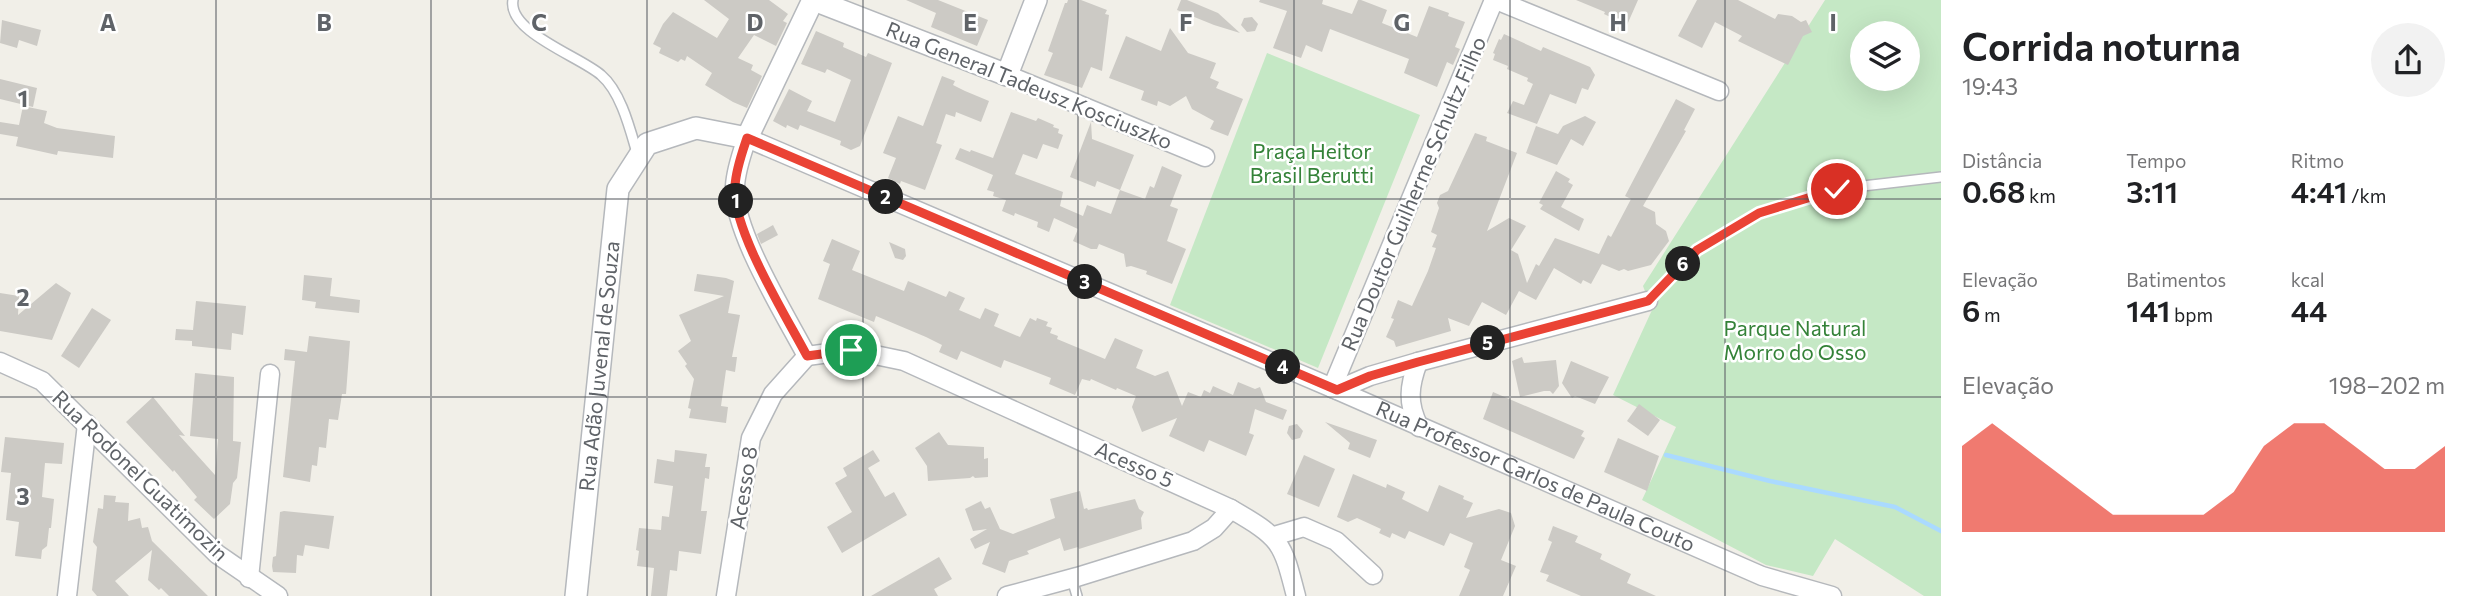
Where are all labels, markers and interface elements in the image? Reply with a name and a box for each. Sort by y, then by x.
text: A [100,8,117,36]
text: B [316,8,332,36]
text: C [531,8,547,36]
text: D [747,8,764,36]
text: E [963,8,977,36]
text: F [1179,8,1193,36]
text: G [1394,8,1410,36]
text: H [1609,8,1627,36]
text: I [1829,8,1837,36]
street label: Rua General Tadeusz Kosciuszko [883,16,1176,154]
map controls [1850,21,1920,91]
button: layers [1850,21,1920,91]
text: Corrida noturna [1962,22,2241,69]
button: share [2371,23,2445,97]
street label: Rua Doutor Guilherme Schultz Filho [1335,33,1490,354]
text: 19:43 [1962,72,2018,100]
text: 1 [18,84,28,112]
park label: Praça Heitor Brasil Berutti [1250,138,1374,187]
text: Distância [1962,149,2042,172]
text: Tempo [2126,149,2186,172]
text: Ritmo [2291,149,2344,172]
pin [1807,159,1867,219]
icon: check [1818,170,1856,208]
text: 0.68 [1962,172,2025,209]
text: 3:11 [2126,172,2178,209]
text: 4:41 [2291,172,2347,209]
pin: 2 [868,180,903,214]
pin: 1 [718,184,754,218]
text: km [2025,184,2056,207]
text: /km [2347,184,2386,207]
text: 2 [880,185,891,208]
text: 1 [731,189,740,212]
street label: Rua Adão Juvenal de Souza [573,240,624,492]
pin: 6 [1666,246,1700,282]
text: 6 [1677,252,1688,275]
pin: 3 [1068,264,1102,300]
text: Elevação [1962,268,2038,291]
text: Batimentos [2126,268,2226,291]
text: kcal [2291,268,2325,291]
text: 3 [1079,270,1090,293]
text: 2 [16,283,30,311]
text: 6 [1962,291,1980,328]
text: 141 [2126,291,2170,328]
text: 44 [2291,291,2327,328]
text: m [1980,303,2001,326]
text: bpm [2170,303,2213,326]
park label: Parque Natural Morro do Osso [1723,315,1867,364]
pin [821,320,881,380]
pin: 5 [1470,326,1506,360]
icon: arrive [832,331,870,369]
text: 5 [1482,331,1493,354]
pin: 4 [1266,350,1300,384]
text: 4 [1277,355,1288,378]
text: Elevação [1962,371,2054,399]
text: 198–202 m [2329,371,2445,399]
street label: Rua Rodonel Guatimozin [48,384,234,565]
street label: Rua Professor Carlos de Paula Couto [1373,395,1699,556]
street label: Acesso 5 [1092,435,1178,492]
street label: Acesso 8 [724,444,761,531]
text: 3 [16,482,30,510]

